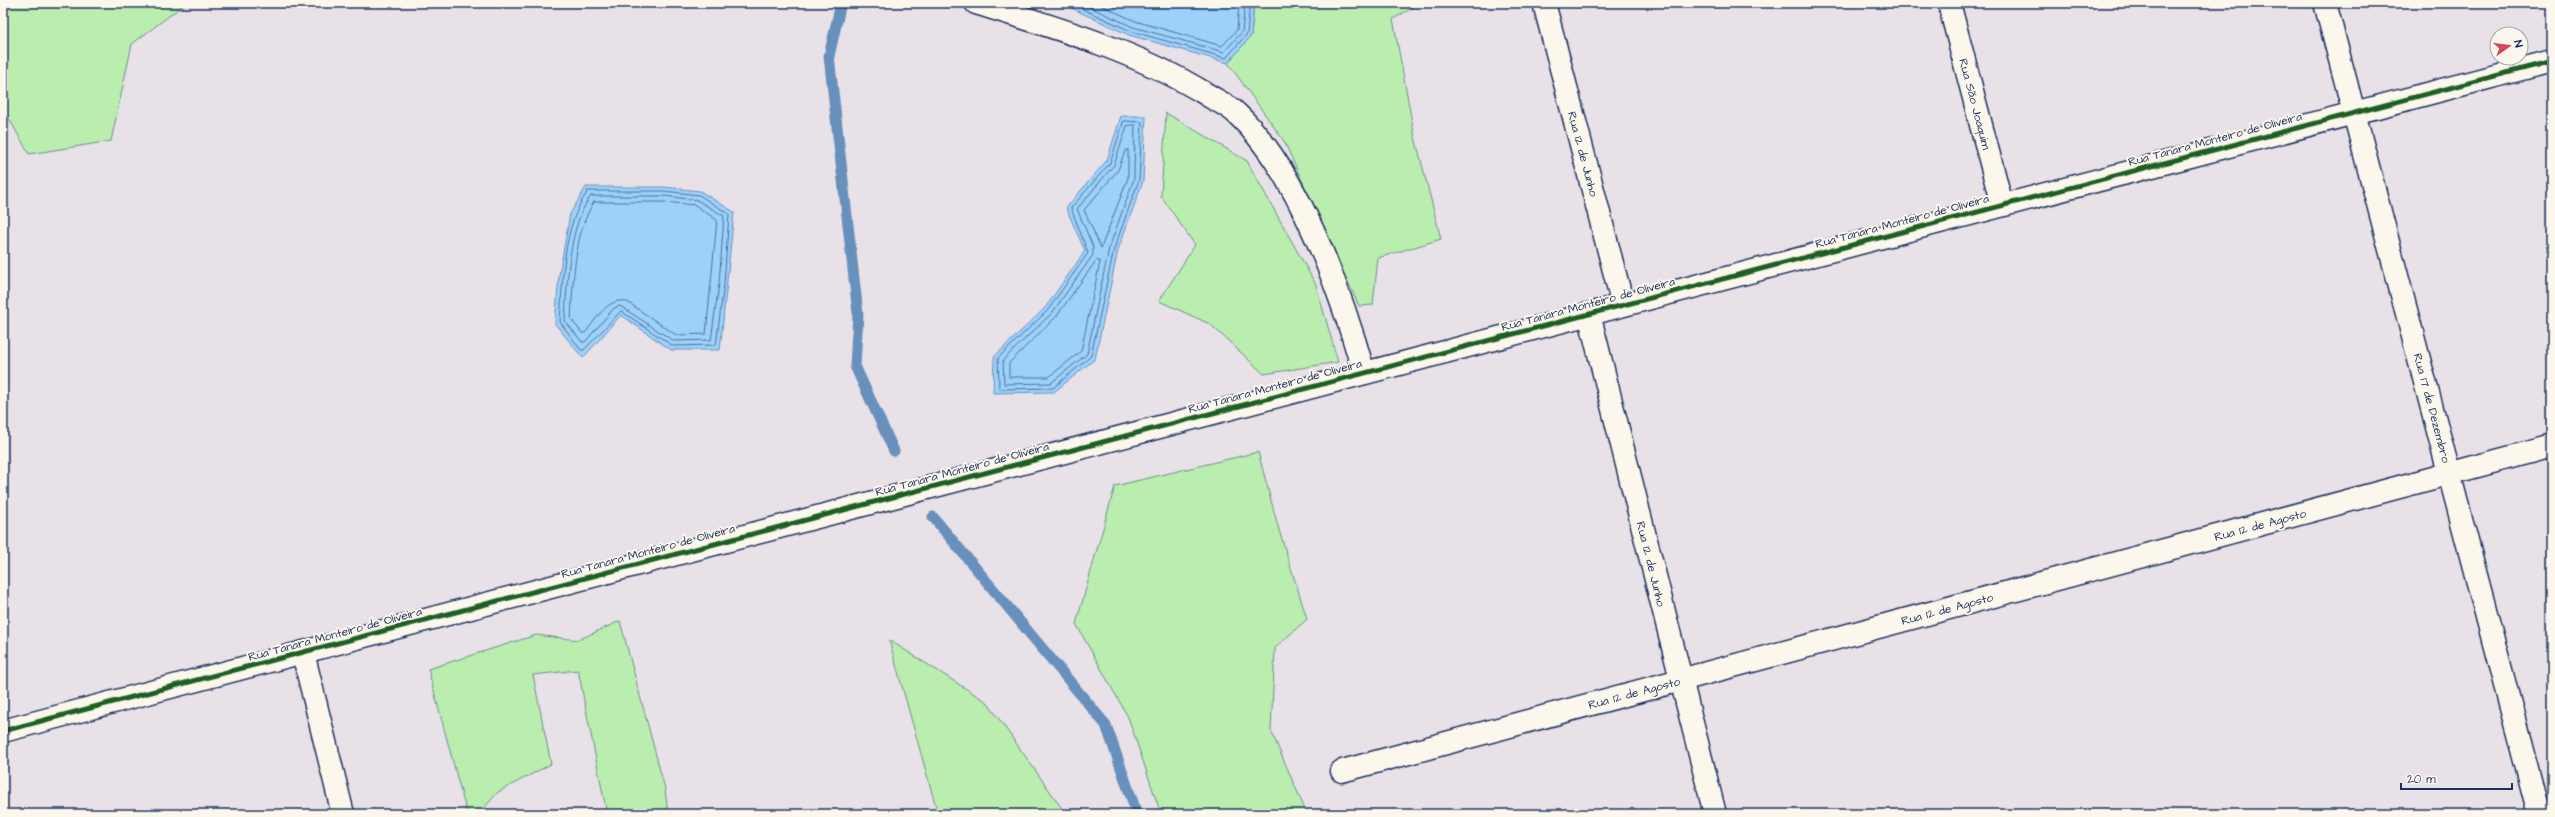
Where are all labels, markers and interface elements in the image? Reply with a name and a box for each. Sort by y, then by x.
north arrow [2489,26,2529,66]
text: N [2510,39,2526,49]
street label: Rua São Joaquim [1954,57,1995,152]
street label: Rua Tanara Monteiro de Oliveira [2126,108,2304,171]
street label: Rua 12 de Junho [1563,110,1602,199]
street label: Rua Tanara Monteiro de Oliveira [1813,190,1991,253]
street label: Rua Tanara Monteiro de Oliveira [1499,273,1677,336]
street label: Rua 17 de Dezembro [2409,351,2454,465]
street label: Rua Tanara Monteiro de Oliveira [1186,355,1364,418]
street label: Rua Tanara Monteiro de Oliveira [873,438,1051,501]
street label: Rua 12 de Agosto [2212,505,2308,547]
street label: Rua Tanara Monteiro de Oliveira [559,520,737,583]
street label: Rua 12 de Junho [1632,520,1669,609]
street label: Rua 12 de Agosto [1899,589,1995,631]
street label: Rua Tanara Monteiro de Oliveira [246,603,424,666]
street label: Rua 12 de Agosto [1586,673,1682,715]
scale bar [2401,765,2512,791]
text: 20 m [2407,771,2436,788]

